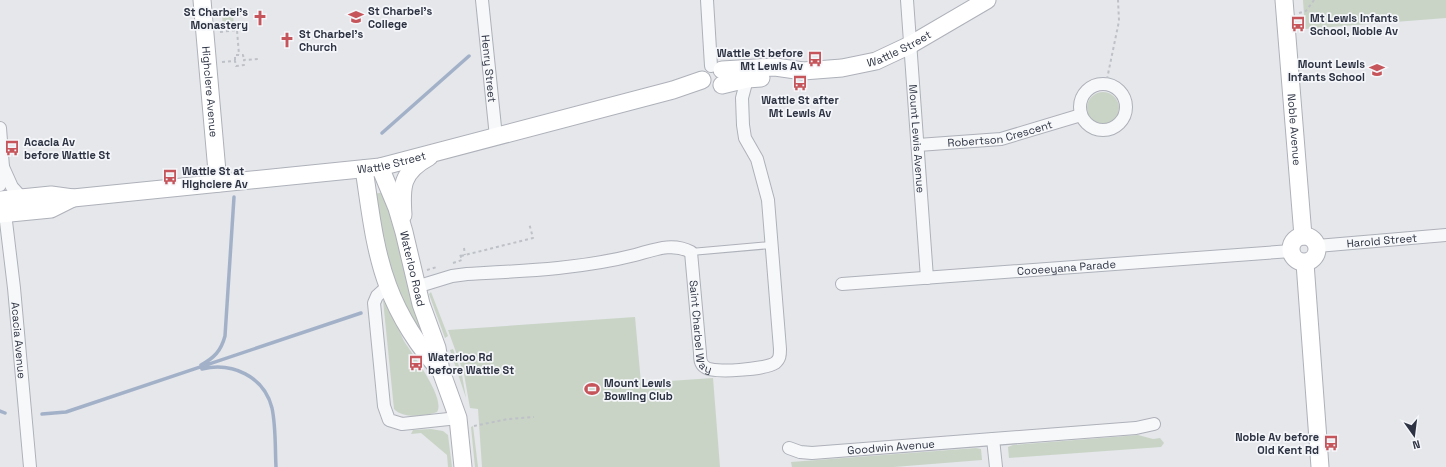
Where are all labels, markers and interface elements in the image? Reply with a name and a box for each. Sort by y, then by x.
place label: St Charbel's College [368,4,432,31]
place label: St Charbel's Monastery [184,5,248,32]
school or university icon: St Charbel's College [347,8,365,26]
church icon: St Charbel's Monastery [251,9,269,27]
place label: Mt Lewis Infants School, Noble Av [1310,11,1398,38]
bus stop icon: Mt Lewis Infants School, Noble Av [1289,15,1307,33]
place label: St Charbel's Church [299,27,363,54]
street label: Wattle Street [866,27,934,70]
church icon: St Charbel's Church [278,31,296,49]
street label: Henry Street [479,34,499,103]
street label: Highclere Avenue [199,45,221,138]
place label: Wattle St before Mt Lewis Av [717,46,803,73]
bus stop icon: Wattle St before Mt Lewis Av [806,50,824,68]
place label: Mount Lewis Infants School [1288,57,1365,84]
school or university icon: Mount Lewis Infants School [1368,61,1386,79]
bus stop icon: Wattle St after Mt Lewis Av [791,74,809,92]
street label: Mount Lewis Avenue [906,84,928,193]
place label: Wattle St after Mt Lewis Av [761,93,839,120]
street label: Noble Avenue [1285,93,1304,166]
street label: Robertson Crescent [947,117,1054,150]
place label: Acacia Av before Wattle St [24,135,110,162]
bus stop icon: Acacia Av before Wattle St [3,139,21,157]
street label: Wattle Street [356,148,427,176]
place label: Wattle St at Highclere Av [182,164,248,191]
bus stop icon: Wattle St at Highclere Av [161,168,179,186]
street label: Waterloo Road [397,229,428,308]
street label: Harold Street [1346,231,1418,250]
street label: Cooeeyana Parade [1016,257,1116,278]
street label: Saint Charbel Way [687,279,714,376]
street label: Acacia Avenue [8,301,29,379]
place label: Waterloo Rd before Wattle St [428,350,514,377]
bus stop icon: Waterloo Rd before Wattle St [407,354,425,372]
place label: Mount Lewis Bowling Club [604,376,673,403]
sports icon: Mount Lewis Bowling Club [583,380,601,398]
north arrow [1394,415,1434,455]
place label: Noble Av before Old Kent Rd [1235,430,1319,457]
bus stop icon: Noble Av before Old Kent Rd [1322,434,1340,452]
street label: Goodwin Avenue [847,437,935,457]
text: N [1411,437,1422,452]

